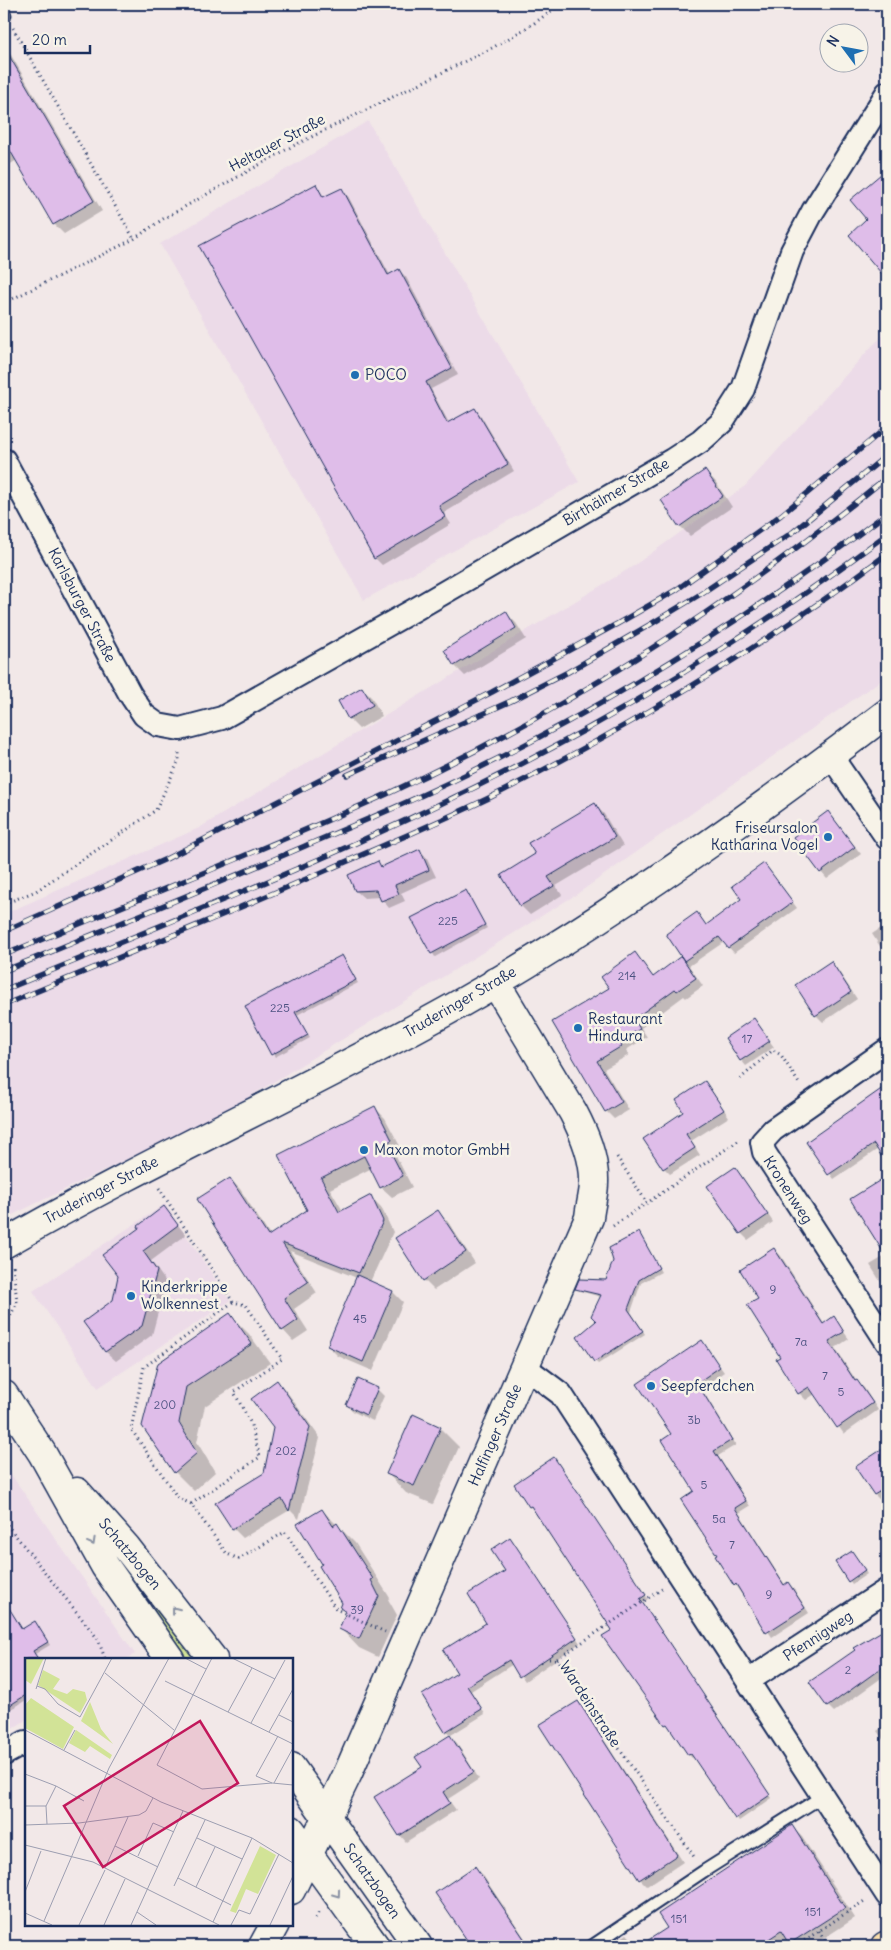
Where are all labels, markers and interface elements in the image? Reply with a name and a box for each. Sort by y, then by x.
scale bar [25,22,90,54]
north arrow [818,22,868,72]
text: 20 m [32,30,67,49]
text: N [823,32,843,50]
street label: Heltauer Straße [225,109,328,176]
place label: POCO [365,365,407,384]
marker: POCO [349,369,361,381]
street label: Birthälmer Straße [559,453,672,530]
street label: Karlsburger Straße [44,544,121,665]
place label: Friseursalon Katharina Vogel [711,818,818,854]
marker: Friseursalon Katharina Vogel [822,831,834,843]
house number: 225 [438,913,458,928]
street label: Truderinger Straße [400,962,519,1041]
house number: 214 [618,968,636,983]
house number: 225 [270,1000,290,1015]
place label: Restaurant Hindura [588,1009,663,1045]
marker: Restaurant Hindura [572,1022,584,1034]
house number: 17 [742,1031,752,1046]
place label: Maxon motor GmbH [374,1140,510,1159]
marker: Maxon motor GmbH [358,1144,370,1156]
street label: Truderinger Straße [40,1151,161,1228]
street label: Kronenweg [759,1152,817,1227]
place label: Kinderkrippe Wolkennest [141,1277,228,1313]
house number: 9 [770,1282,777,1297]
marker: Kinderkrippe Wolkennest [125,1290,137,1302]
house number: 45 [353,1311,367,1326]
house number: 7a [795,1334,808,1349]
house number: 7 [822,1368,828,1383]
place label: Seepferdchen [661,1376,755,1395]
marker: Seepferdchen [645,1380,657,1392]
street label: Halfinger Straße [464,1381,526,1489]
house number: 5 [838,1384,845,1399]
house number: 200 [154,1397,176,1412]
house number: 3b [687,1412,701,1427]
house number: 202 [275,1443,297,1458]
house number: 5 [701,1477,708,1492]
house number: 5a [712,1511,726,1526]
street label: Schatzbogen [95,1514,166,1593]
one-way arrow [85,1536,95,1545]
house number: 7 [729,1537,735,1552]
house number: 9 [766,1587,773,1602]
house number: 39 [350,1602,364,1617]
street label: Pfennigweg [779,1606,856,1665]
one-way arrow [173,1607,181,1616]
street label: Wardeinstraße [555,1657,625,1750]
inset map [25,1658,292,1925]
house number: 2 [845,1662,852,1677]
street label: Schatzbogen [340,1840,405,1922]
one-way arrow [331,1888,339,1897]
house number: 151 [805,1904,821,1919]
house number: 151 [671,1911,687,1926]

